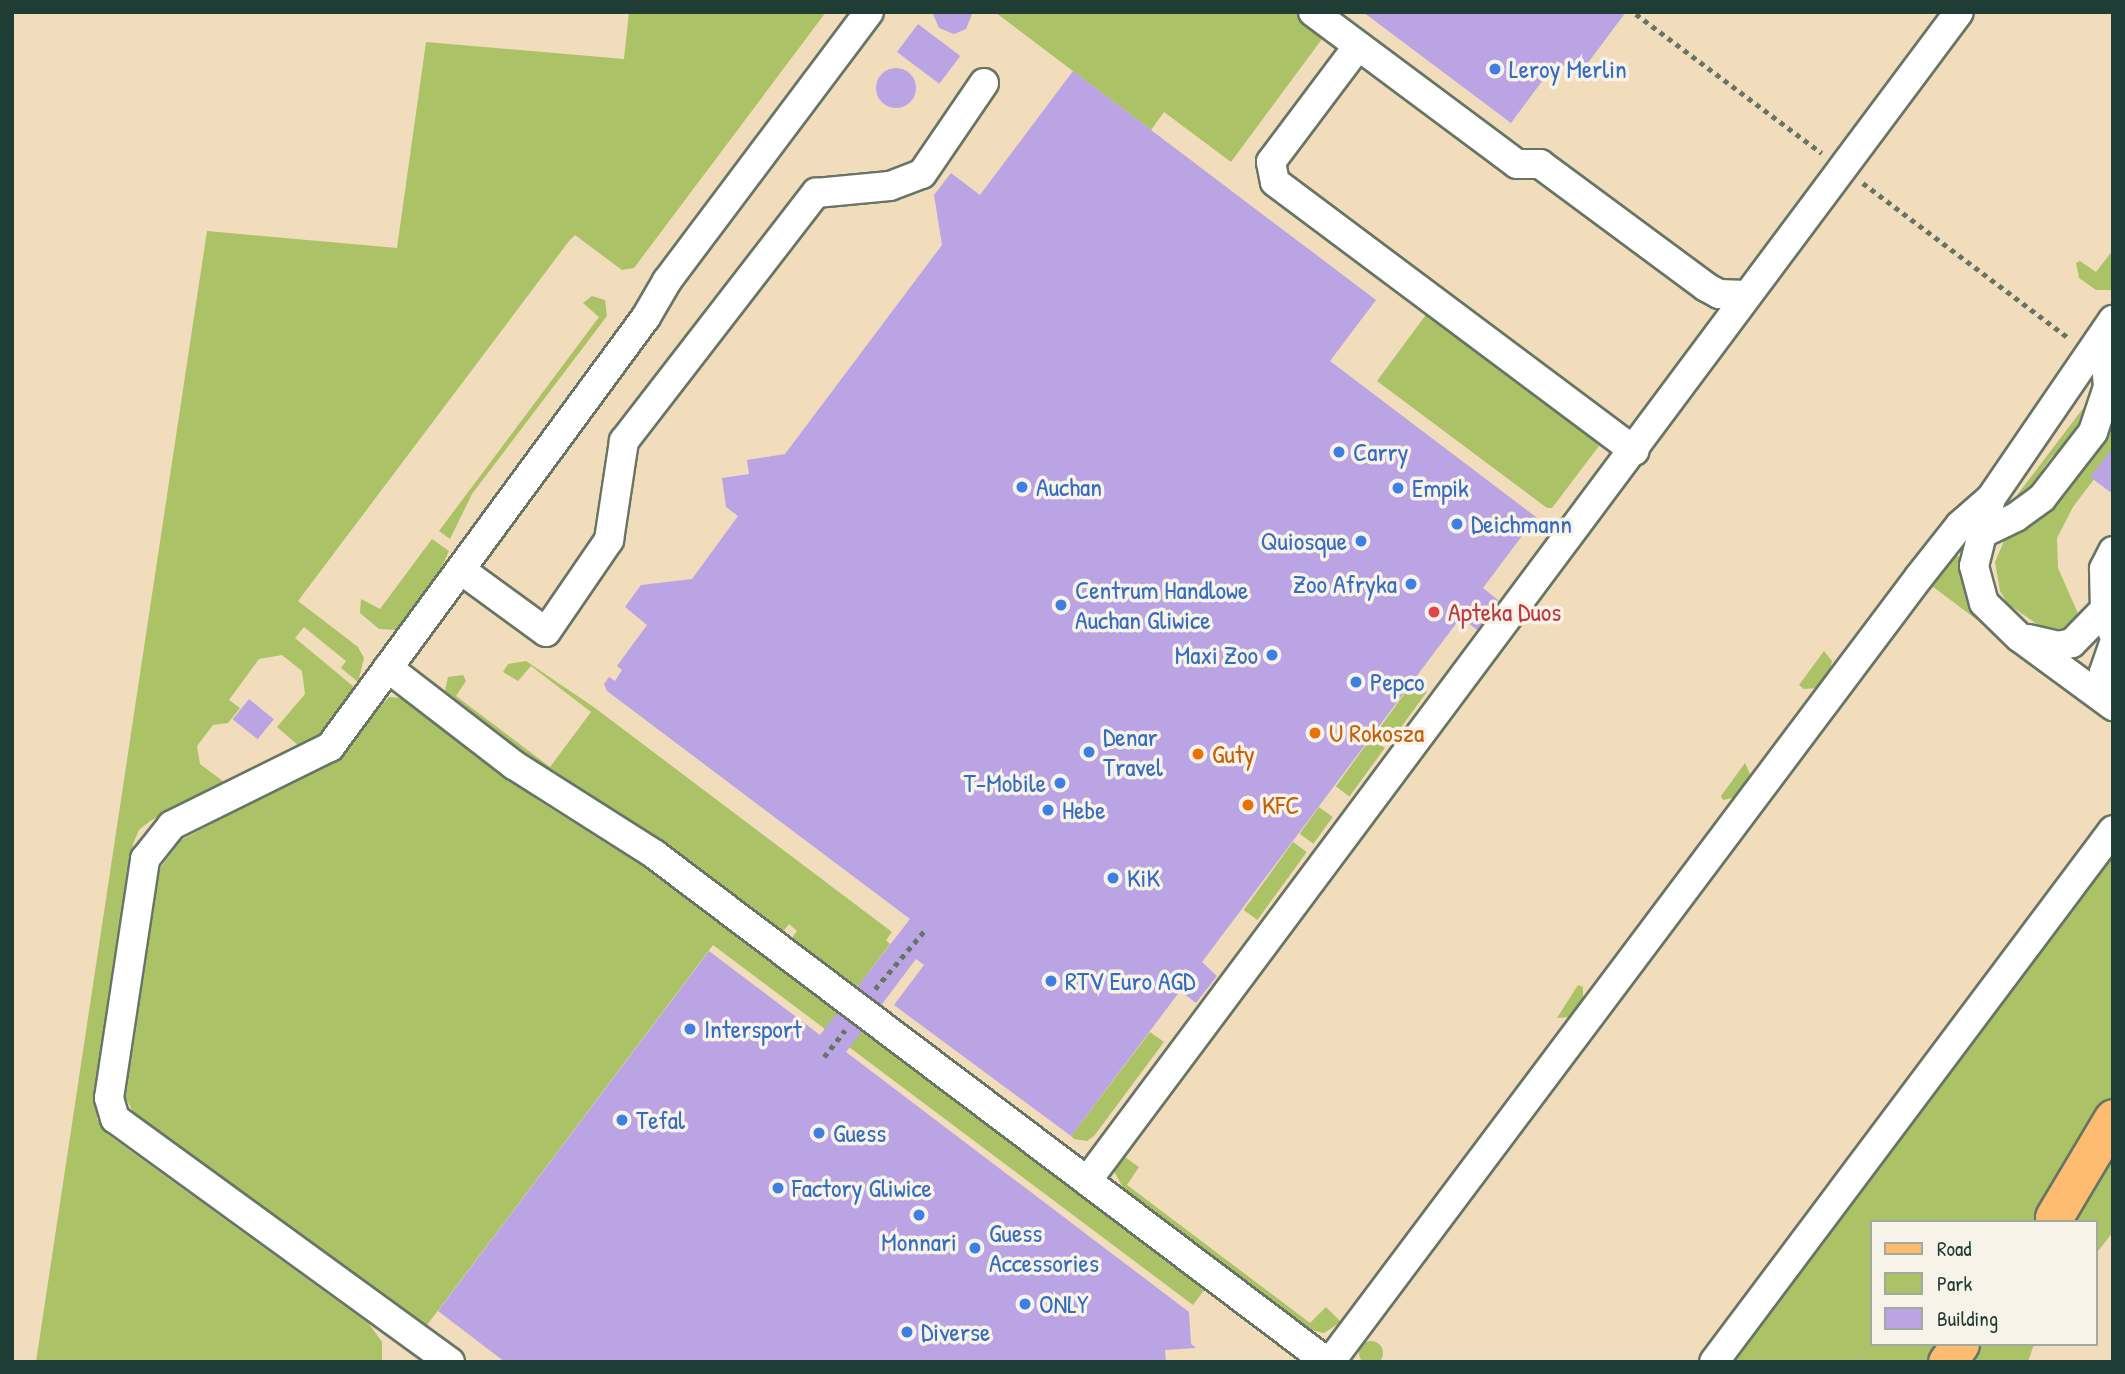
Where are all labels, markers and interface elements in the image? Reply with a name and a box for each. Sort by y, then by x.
place label: Leroy Merlin [1509,53,1627,85]
marker: Leroy Merlin [1487,61,1503,77]
place label: Carry [1353,436,1408,468]
marker: Carry [1331,444,1347,460]
place label: Auchan [1036,471,1102,503]
place label: Empik [1412,472,1469,504]
marker: Auchan [1014,479,1030,495]
marker: Empik [1390,480,1406,496]
place label: Deichmann [1471,508,1572,540]
marker: Deichmann [1449,516,1465,532]
place label: Quiosque [1260,525,1347,557]
marker: Quiosque [1353,533,1369,549]
place label: Zoo Afryka [1293,568,1397,600]
place label: Centrum Handlowe Auchan Gliwice [1075,574,1248,636]
marker: Zoo Afryka [1403,576,1419,592]
place label: Apteka Duos [1448,596,1561,628]
marker: Centrum Handlowe Auchan Gliwice [1053,597,1069,613]
marker: Apteka Duos [1426,604,1442,620]
place label: Maxi Zoo [1175,639,1258,671]
marker: Maxi Zoo [1264,647,1280,663]
place label: Pepco [1370,666,1425,698]
marker: Pepco [1348,674,1364,690]
place label: U Rokosza [1329,717,1424,749]
place label: Denar Travel [1103,721,1163,782]
marker: U Rokosza [1307,725,1323,741]
place label: Guty [1212,738,1255,770]
marker: Denar Travel [1081,744,1097,760]
marker: Guty [1190,746,1206,762]
place label: T-Mobile [964,767,1046,799]
marker: T-Mobile [1052,775,1068,791]
place label: KFC [1262,789,1300,821]
place label: Hebe [1062,794,1106,826]
marker: KFC [1240,797,1256,813]
marker: Hebe [1040,802,1056,818]
place label: KiK [1127,862,1160,894]
marker: KiK [1105,870,1121,886]
place label: RTV Euro AGD [1065,965,1195,997]
marker: RTV Euro AGD [1043,973,1059,989]
place label: Intersport [704,1013,802,1045]
marker: Intersport [682,1021,698,1037]
place label: Tefal [636,1104,685,1136]
marker: Tefal [614,1112,630,1128]
place label: Guess [833,1117,886,1149]
marker: Guess [811,1125,827,1141]
place label: Factory Gliwice [792,1172,932,1204]
marker: Factory Gliwice [770,1180,786,1196]
marker: Monnari [911,1207,927,1223]
place label: Guess Accessories [989,1217,1099,1278]
legend [1870,1220,2097,1346]
place label: Monnari [881,1226,957,1258]
text: Road [1937,1234,1971,1263]
marker: Guess Accessories [967,1240,983,1256]
text: Park [1937,1269,1972,1298]
place label: ONLY [1039,1288,1088,1320]
marker: ONLY [1017,1296,1033,1312]
text: Building [1937,1304,1998,1333]
place label: Diverse [921,1316,990,1348]
marker: Diverse [899,1324,915,1340]

